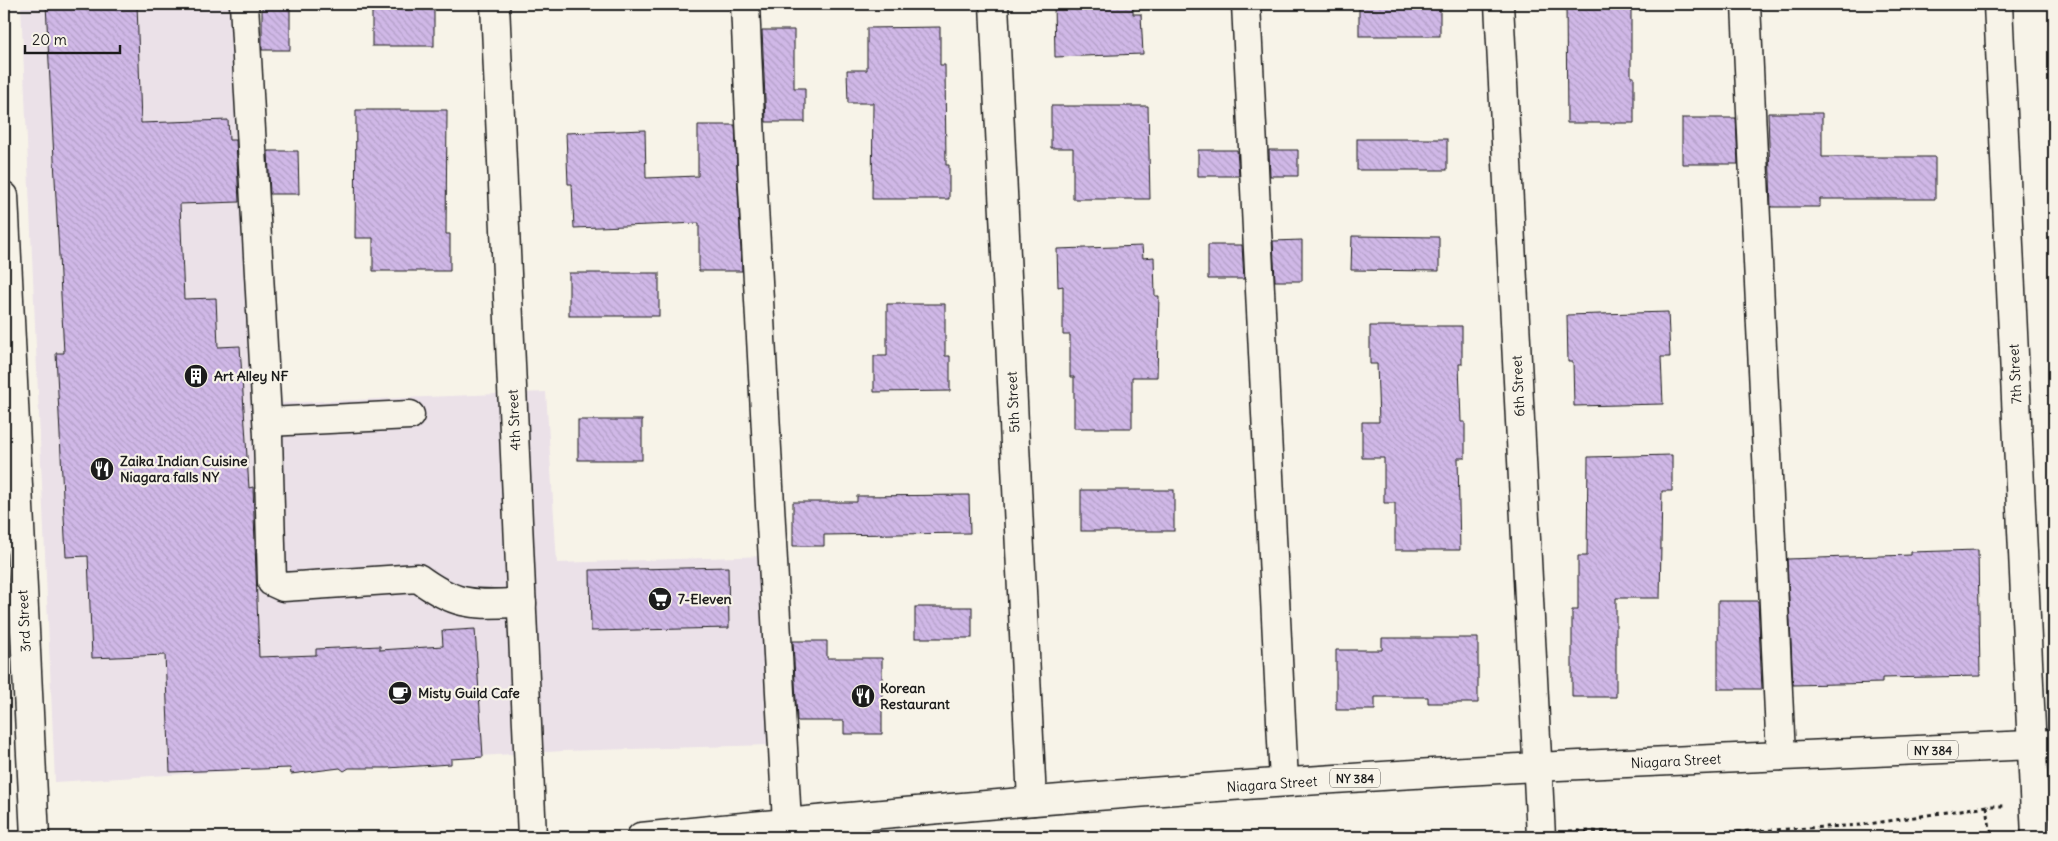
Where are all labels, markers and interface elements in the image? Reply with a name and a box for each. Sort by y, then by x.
scale bar [25,22,120,54]
text: 20 m [32,30,67,49]
street label: 7th Street [2004,343,2026,405]
street label: 6th Street [1507,355,1529,417]
building icon: Art Alley NF [183,363,209,389]
place label: Art Alley NF [214,367,289,385]
street label: 5th Street [1002,371,1024,433]
street label: 4th Street [503,389,525,451]
place label: Zaika Indian Cuisine Niagara falls NY [120,452,248,486]
restaurant icon: Zaika Indian Cuisine Niagara falls NY [89,456,115,482]
supermarket icon: 7-Eleven [647,586,673,612]
street label: 3rd Street [13,589,35,653]
place label: 7-Eleven [678,590,732,608]
place label: Korean Restaurant [880,679,950,713]
cafe icon: Misty Guild Cafe [387,680,413,706]
restaurant icon: Korean Restaurant [850,683,876,709]
place label: Misty Guild Cafe [418,684,520,702]
road number: NY 384 [1908,740,1958,760]
street label: Niagara Street [1630,750,1722,772]
road number: NY 384 [1330,768,1380,788]
street label: Niagara Street [1226,772,1318,796]

